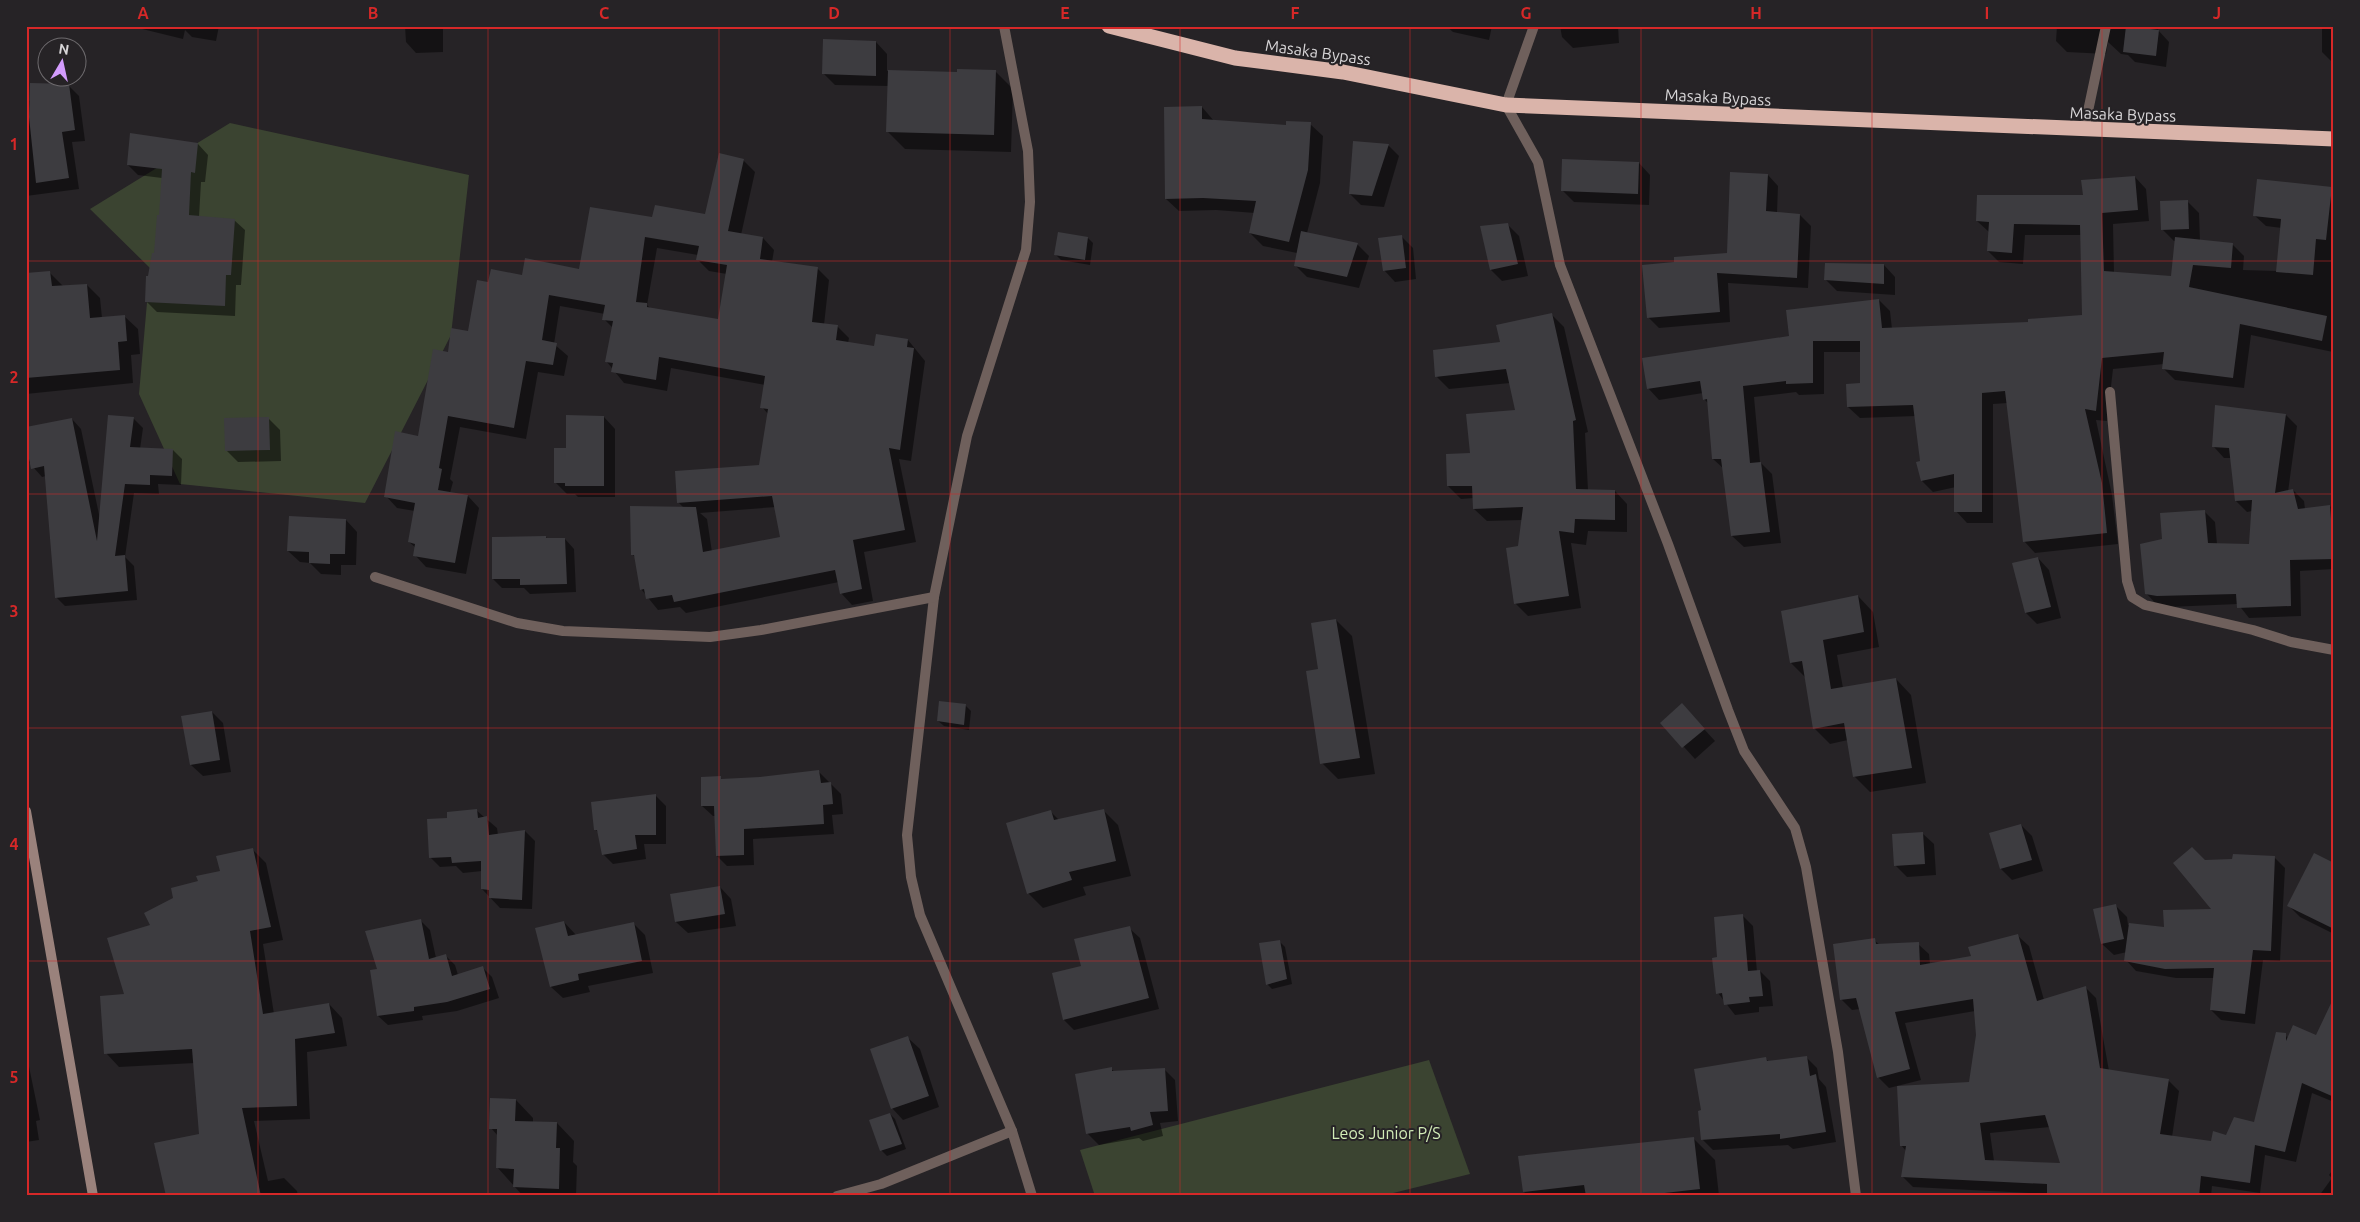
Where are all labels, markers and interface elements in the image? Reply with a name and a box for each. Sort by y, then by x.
text: A [137,4,149,22]
text: B [368,4,378,22]
text: C [599,4,609,22]
text: D [828,4,840,22]
text: E [1060,4,1070,22]
text: F [1291,4,1300,22]
text: G [1520,4,1532,22]
text: H [1750,4,1762,22]
text: I [1985,4,1989,22]
text: J [2213,4,2221,22]
street label: Masaka Bypass [1264,36,1372,68]
north arrow [38,38,88,88]
text: N [58,40,70,58]
street label: Masaka Bypass [1664,85,1772,109]
street label: Masaka Bypass [2069,103,2177,125]
text: 1 [9,135,19,153]
text: 2 [9,368,19,386]
text: 3 [9,602,19,620]
text: 4 [9,835,19,853]
text: 5 [9,1068,19,1086]
park label: Leos Junior P/S [1331,1124,1441,1142]

